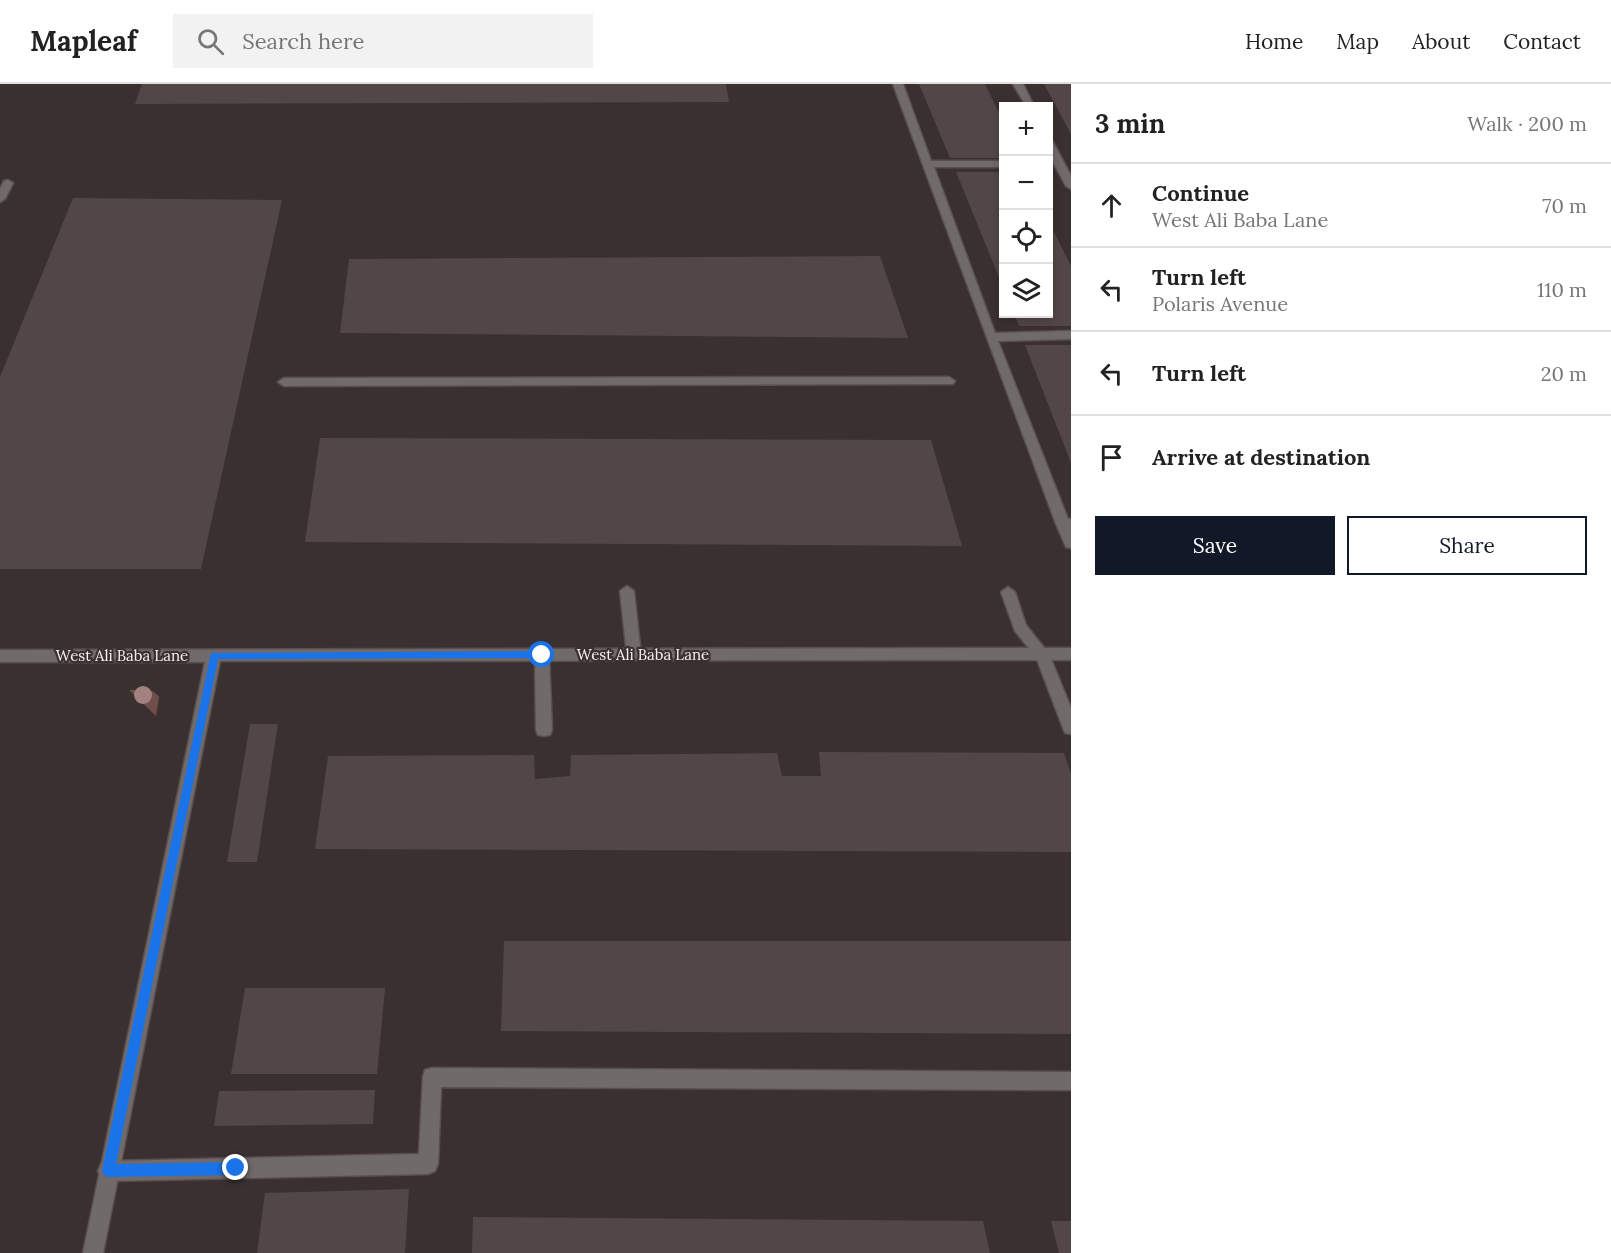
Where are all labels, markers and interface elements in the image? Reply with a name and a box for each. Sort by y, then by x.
search box [173,14,593,68]
text: Mapleaf [30,23,137,59]
icon: search [194,25,227,58]
text: Search here [242,27,364,55]
text: Home [1245,28,1303,55]
text: Map [1336,28,1379,55]
text: About [1412,28,1470,55]
text: Contact [1503,28,1581,55]
map controls [999,102,1053,318]
button: + [999,102,1053,156]
text: 3 min [1095,107,1165,140]
text: Walk · 200 m [1467,111,1587,136]
button: − [999,156,1053,210]
text: Continue [1152,179,1249,207]
icon: ahead [1095,189,1128,222]
text: 70 m [1542,193,1587,218]
text: West Ali Baba Lane [1152,207,1328,232]
button: locate [999,210,1053,264]
text: Turn left [1152,263,1246,291]
button: layers [999,264,1053,318]
icon: left [1095,273,1128,306]
text: 110 m [1537,277,1587,302]
text: Polaris Avenue [1152,291,1288,316]
icon: left [1095,357,1128,390]
text: Turn left [1152,359,1246,387]
text: 20 m [1541,361,1587,386]
icon: arrive [1095,441,1128,474]
text: Arrive at destination [1152,443,1370,471]
button: Save [1095,516,1335,575]
button: Share [1347,516,1587,575]
route start [528,641,554,667]
street label: West Ali Baba Lane [577,645,709,664]
street label: West Ali Baba Lane [56,646,188,665]
route end [222,1154,248,1180]

